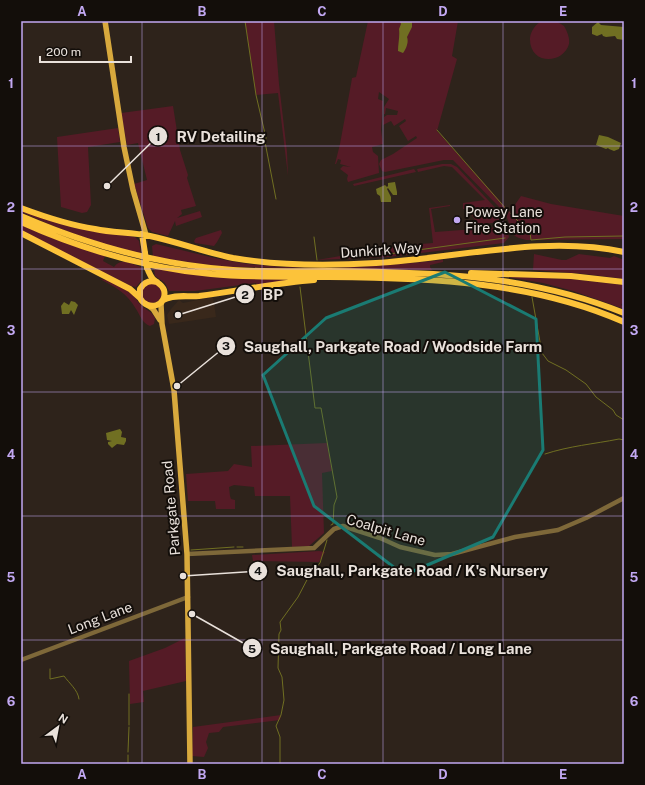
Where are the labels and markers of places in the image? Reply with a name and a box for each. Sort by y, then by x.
callout: RV Detailing [148,123,273,150]
place label: Powey Lane Fire Station [465,204,543,236]
marker: Powey Lane Fire Station [452,215,462,225]
callout: BP [235,281,291,308]
callout: Saughall, Parkgate Road / Woodside Farm [216,333,551,360]
callout: Saughall, Parkgate Road / K's Nursery [248,557,556,584]
callout: Saughall, Parkgate Road / Long Lane [242,635,540,662]

